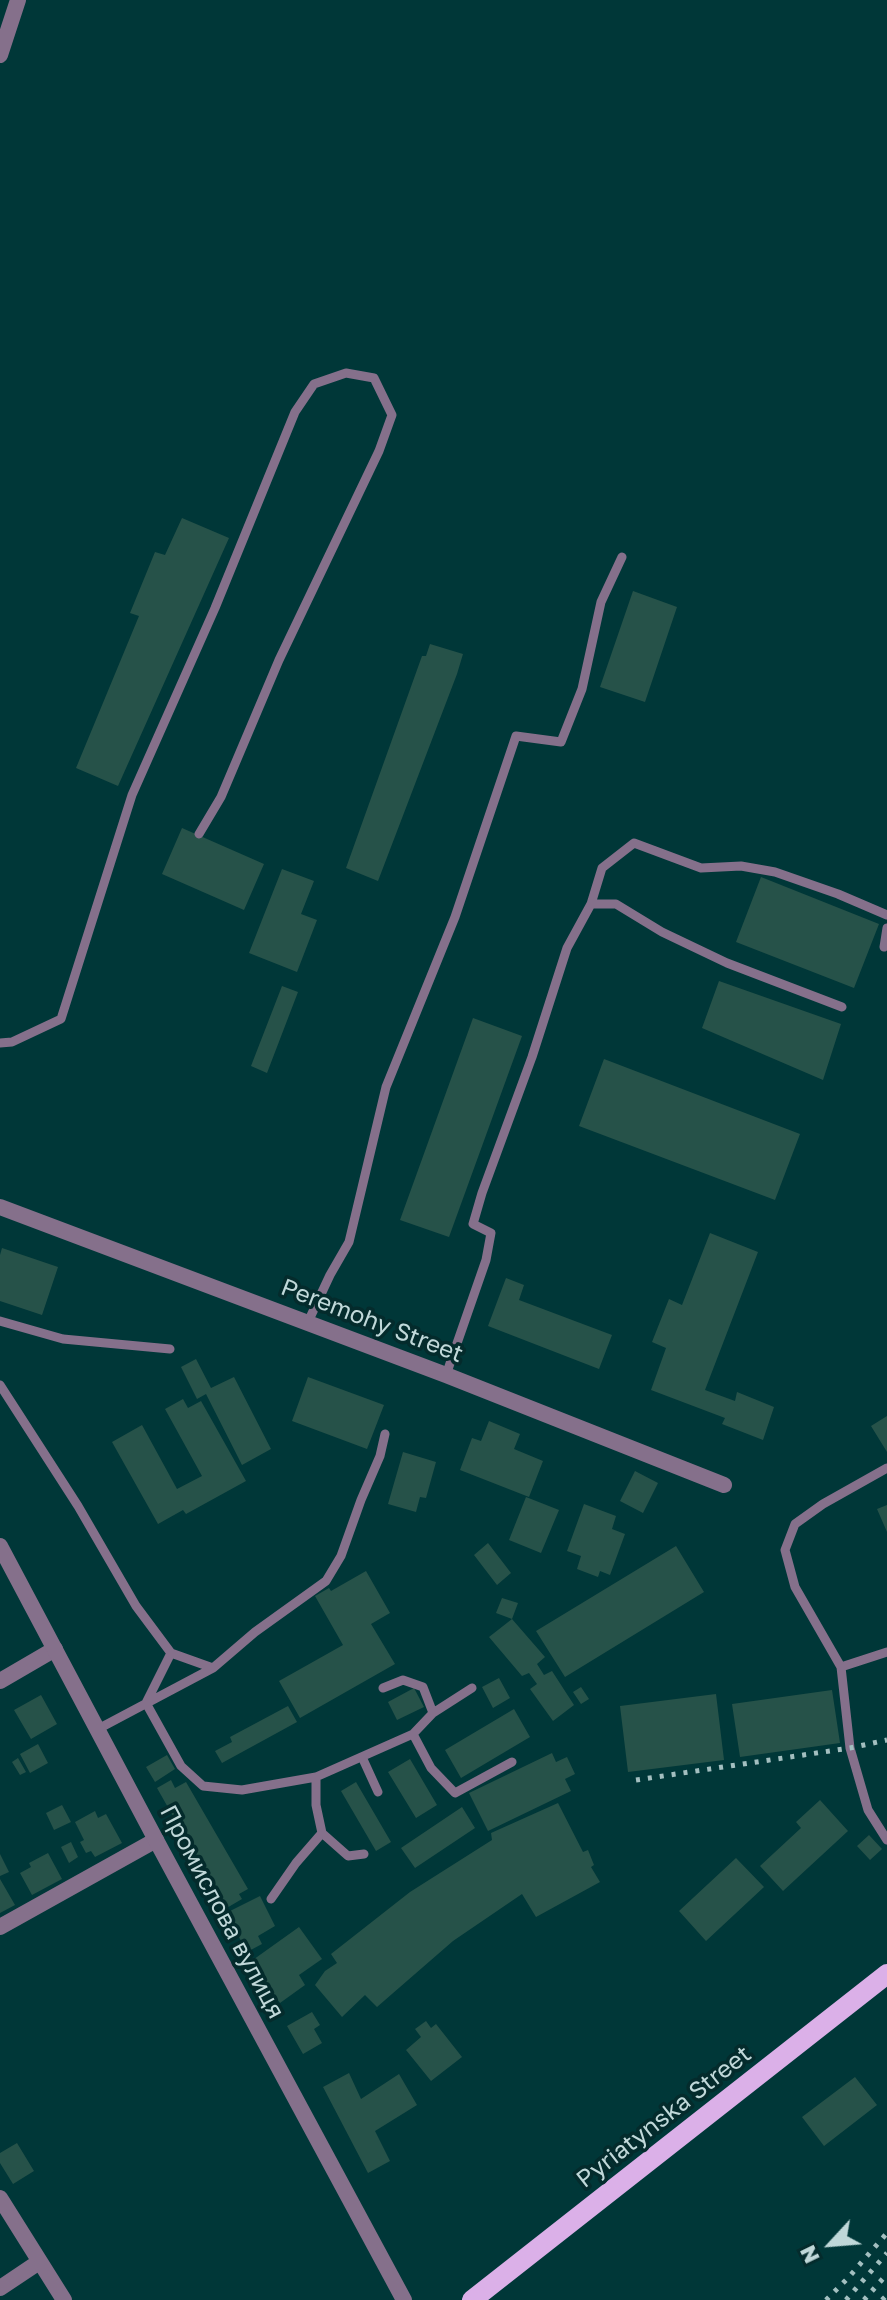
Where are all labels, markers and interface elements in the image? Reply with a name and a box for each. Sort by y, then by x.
street label: Peremohy Street [277,1273,467,1369]
street label: Промислова вулиця [154,1801,290,2023]
street label: Pyriatynska Street [571,2040,757,2194]
north arrow [791,2204,871,2284]
text: N [793,2241,825,2268]

